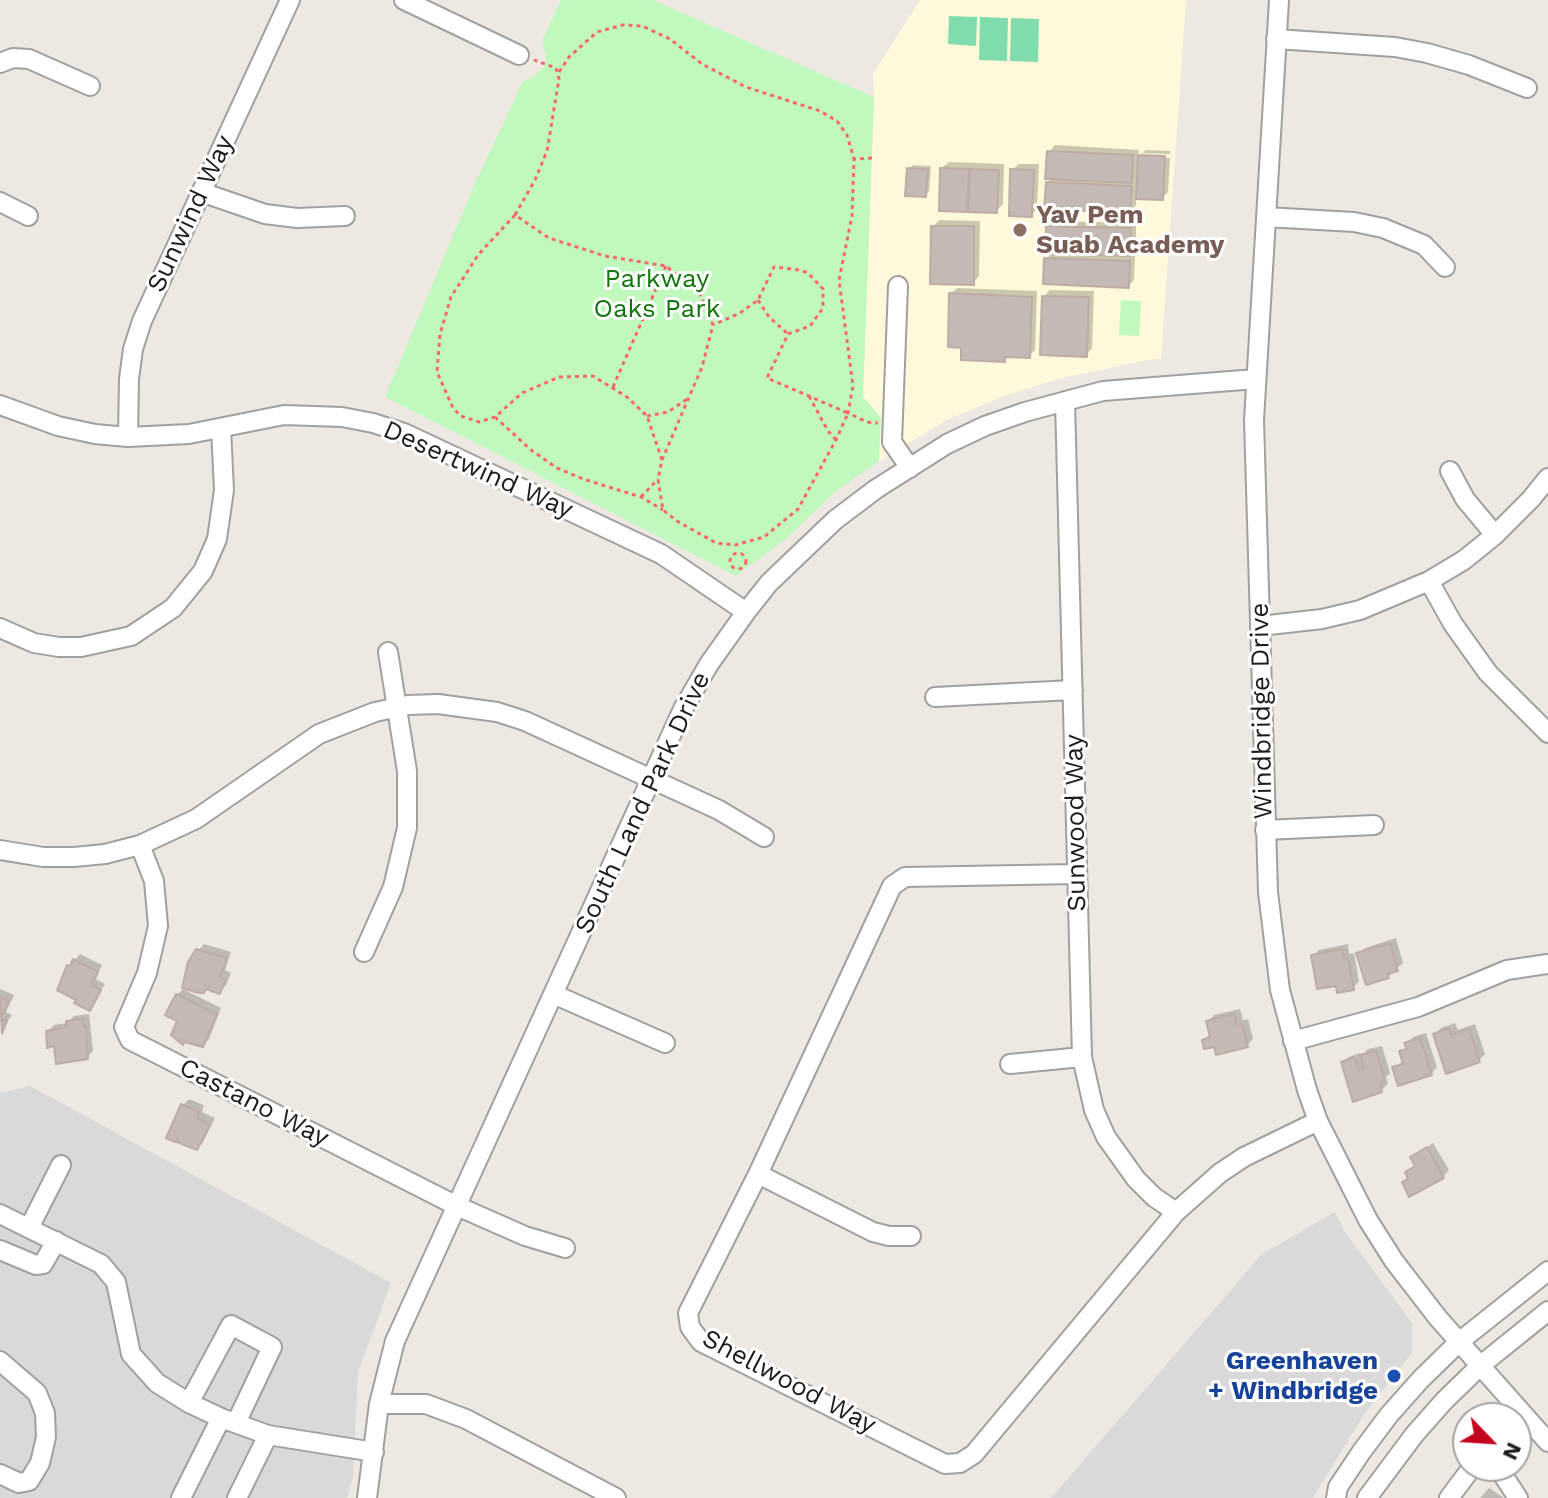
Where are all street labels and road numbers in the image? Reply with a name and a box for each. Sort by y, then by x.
street label: Sunwind Way [141,131,241,297]
street label: Desertwind Way [378,414,578,526]
street label: Windbridge Drive [1245,602,1279,820]
street label: South Land Park Drive [569,667,717,939]
street label: Sunwood Way [1059,734,1093,912]
street label: Castano Way [174,1052,334,1154]
street label: Shellwood Way [697,1323,881,1441]

